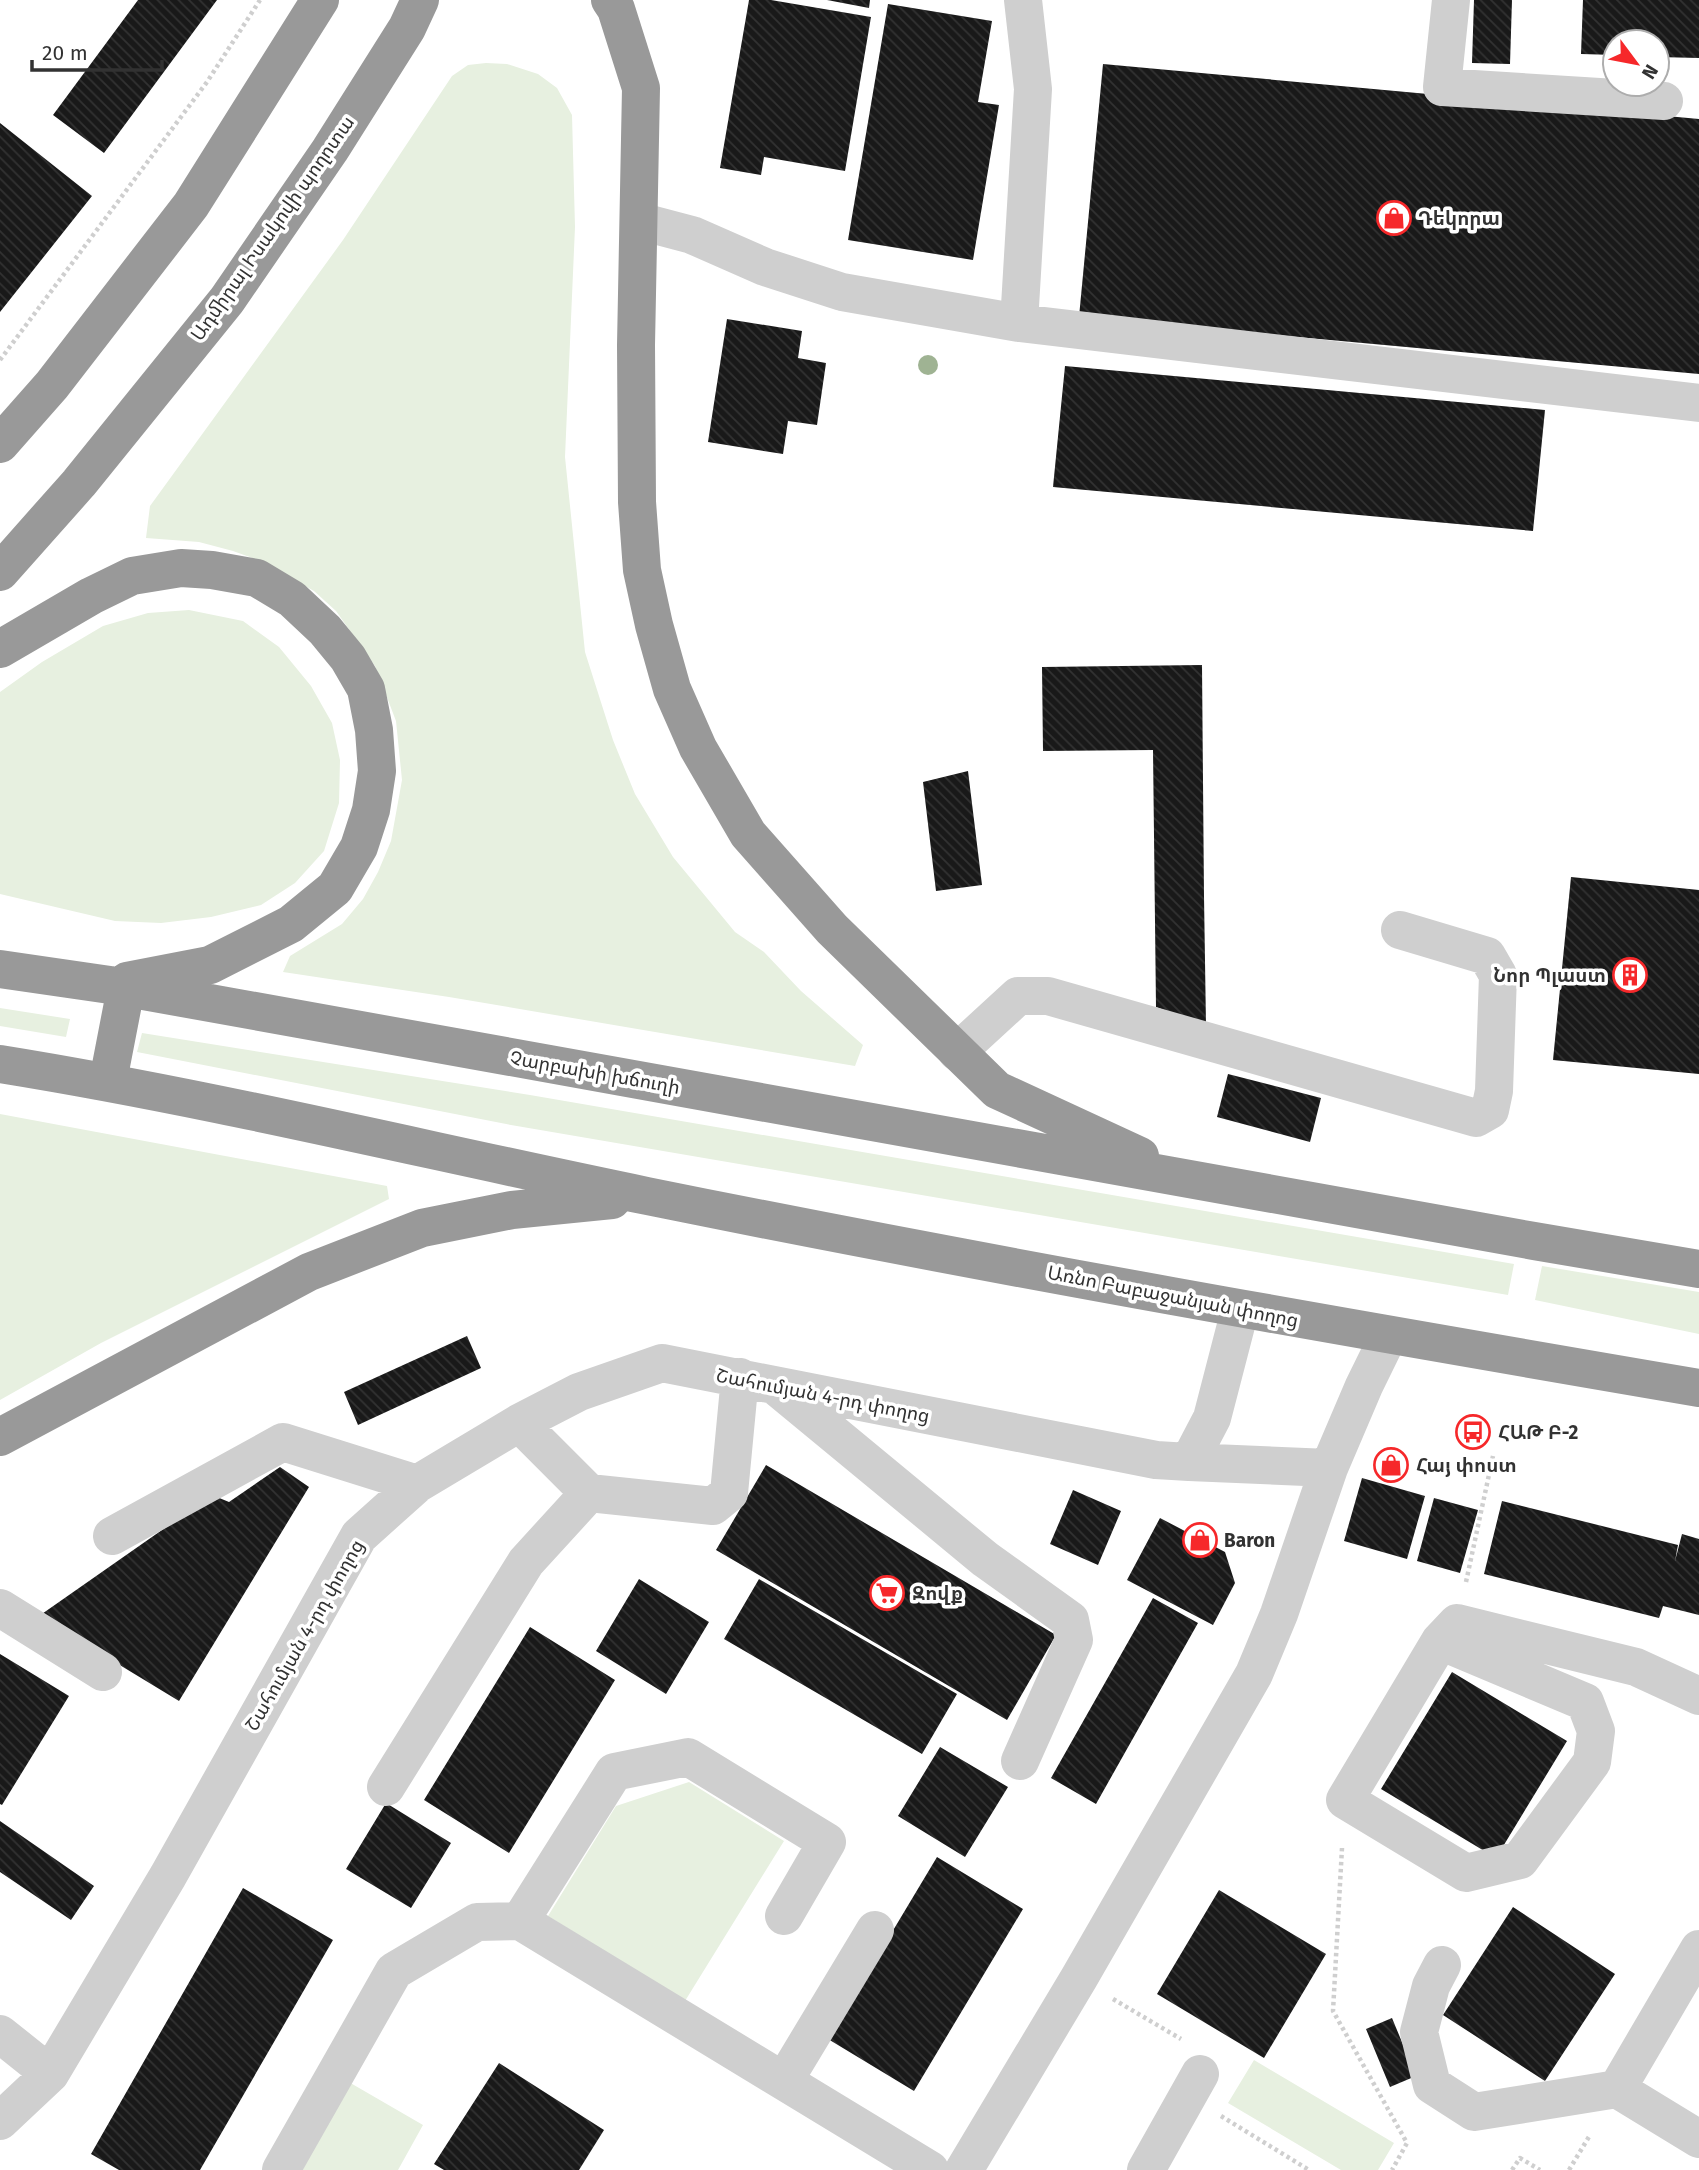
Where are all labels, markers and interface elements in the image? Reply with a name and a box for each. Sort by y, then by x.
scale bar [32,28,161,72]
north arrow [1601,28,1671,98]
text: 20 m [42,40,88,66]
text: N [1637,60,1663,83]
street label: Ադմիրալ Իսակովի պողոտա [186,111,359,345]
shop icon: Դեկորա [1375,199,1413,237]
place label: Դեկորա [1418,207,1500,230]
building icon: Նոր Պլաստ [1611,956,1649,994]
place label: Նոր Պլաստ [1493,964,1606,987]
street label: Չարբախի խճուղի [508,1046,682,1099]
street label: Առնո Բաբաջանյան փողոց [1045,1261,1300,1332]
street label: Շահումյան 4-րդ փողոց [714,1363,932,1427]
bus stop icon: ՀԱԹ Բ-2 [1454,1413,1492,1451]
place label: ՀԱԹ Բ-2 [1498,1421,1578,1444]
shop icon: Հայ փոստ [1372,1446,1410,1484]
place label: Հայ փոստ [1416,1454,1517,1477]
shop icon: Baron [1181,1521,1219,1559]
place label: Baron [1224,1529,1275,1552]
street label: Շահումյան 4-րդ փողոց [240,1535,369,1735]
supermarket icon: Զովք [868,1574,906,1612]
place label: Զովք [912,1582,963,1605]

